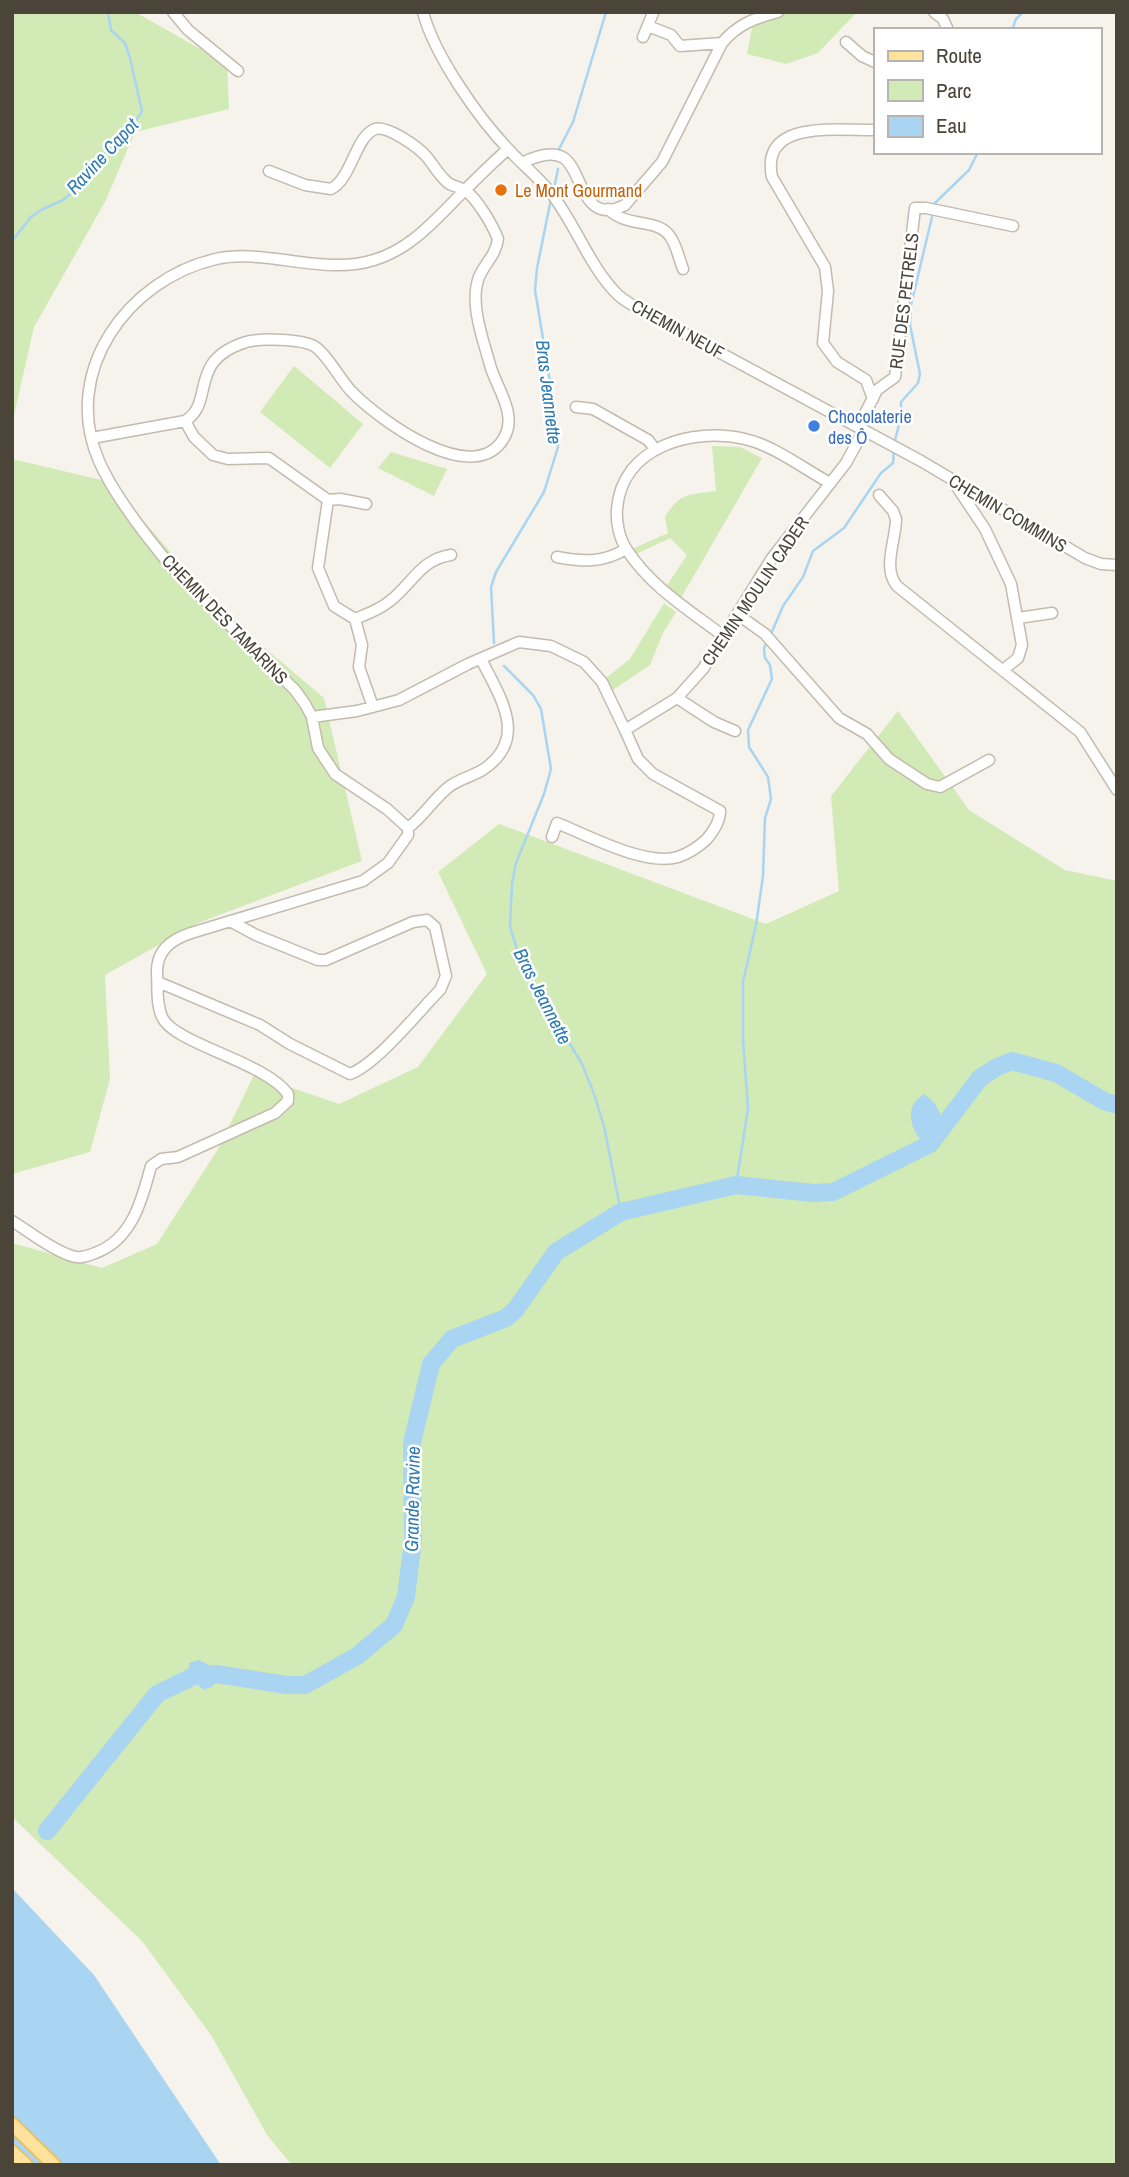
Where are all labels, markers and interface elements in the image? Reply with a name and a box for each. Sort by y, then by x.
legend [874,28,1101,154]
text: Route [936,41,982,70]
text: Parc [936,76,971,105]
text: Eau [936,111,967,140]
water label: Ravine Capot [60,112,144,200]
place label: Le Mont Gourmand [515,178,642,203]
marker: Le Mont Gourmand [493,182,509,198]
street label: RUE DES PETRELS [883,231,925,371]
street label: CHEMIN NEUF [627,293,729,365]
water label: Bras Jeannette [530,338,568,446]
place label: Chocolaterie des Ô [828,404,912,450]
marker: Chocolaterie des Ô [806,418,822,434]
street label: CHEMIN COMMINS [944,468,1072,558]
street label: CHEMIN MOULIN CADER [696,511,815,671]
street label: CHEMIN DES TAMARINS [156,549,294,690]
water label: Bras Jeannette [508,943,578,1049]
water label: Grande Ravine [398,1446,426,1552]

